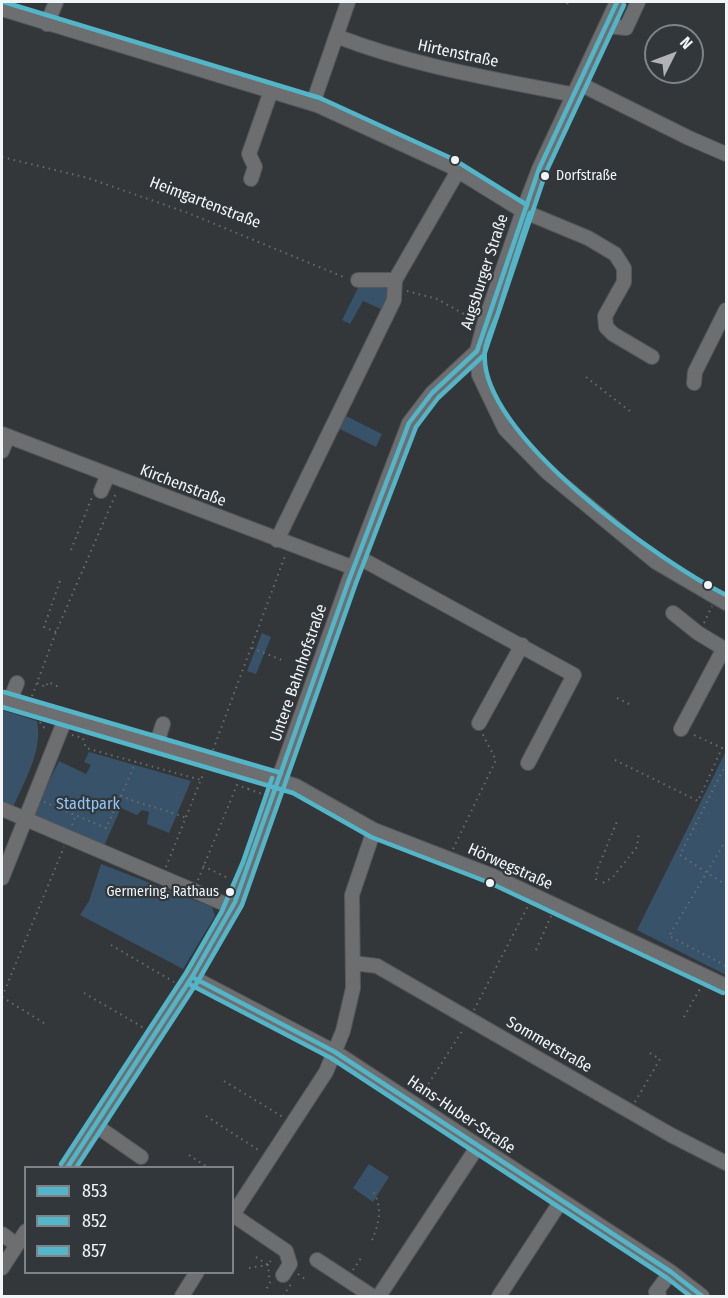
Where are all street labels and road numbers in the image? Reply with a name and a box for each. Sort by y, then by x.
street label: Hirtenstraße [416,36,500,72]
street label: Heimgartenstraße [147,173,263,233]
street label: Augsburger Straße [457,212,513,332]
street label: Kirchenstraße [137,461,229,511]
street label: Untere Bahnhofstraße [266,602,332,744]
street label: Hörwegstraße [465,840,555,894]
street label: Sommerstraße [503,1013,595,1077]
street label: Hans-Huber-Straße [403,1072,519,1158]

